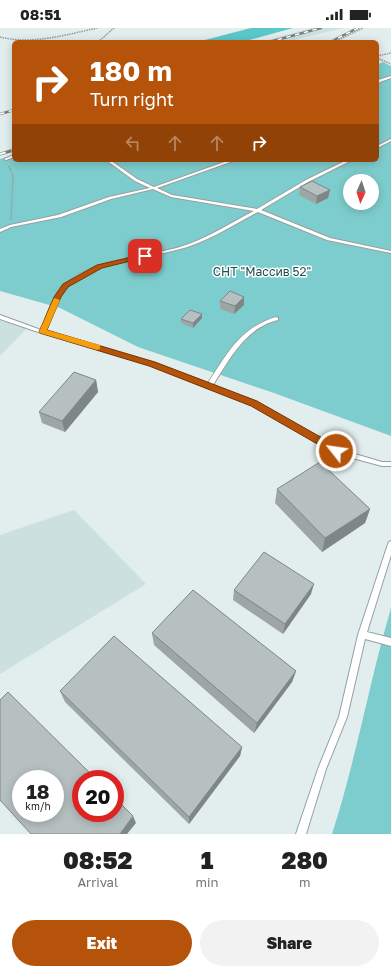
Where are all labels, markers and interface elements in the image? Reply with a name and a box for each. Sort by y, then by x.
text: 08:51 [20,5,61,23]
text: 180 m [90,54,172,87]
icon: right [24,56,76,108]
text: Turn right [90,88,174,110]
icon: left [122,132,144,154]
icon: ahead [164,132,186,154]
icon: ahead [206,132,228,154]
icon: right [248,132,270,154]
north arrow [343,174,379,210]
map controls [343,174,379,210]
pin [128,239,162,273]
icon: arrive [134,245,156,267]
park label: СНТ "Массив 52" [213,264,311,279]
position arrow [315,430,357,472]
speed limit sign: 20 [72,770,124,822]
text: 18 [26,779,50,803]
text: km/h [25,800,51,812]
text: 08:52 [63,845,133,874]
text: 1 [201,845,213,874]
text: 280 [282,845,328,874]
text: Arrival [77,874,118,890]
text: min [196,874,219,890]
text: m [299,874,311,890]
button: Exit [12,920,192,966]
button: Share [200,920,379,966]

